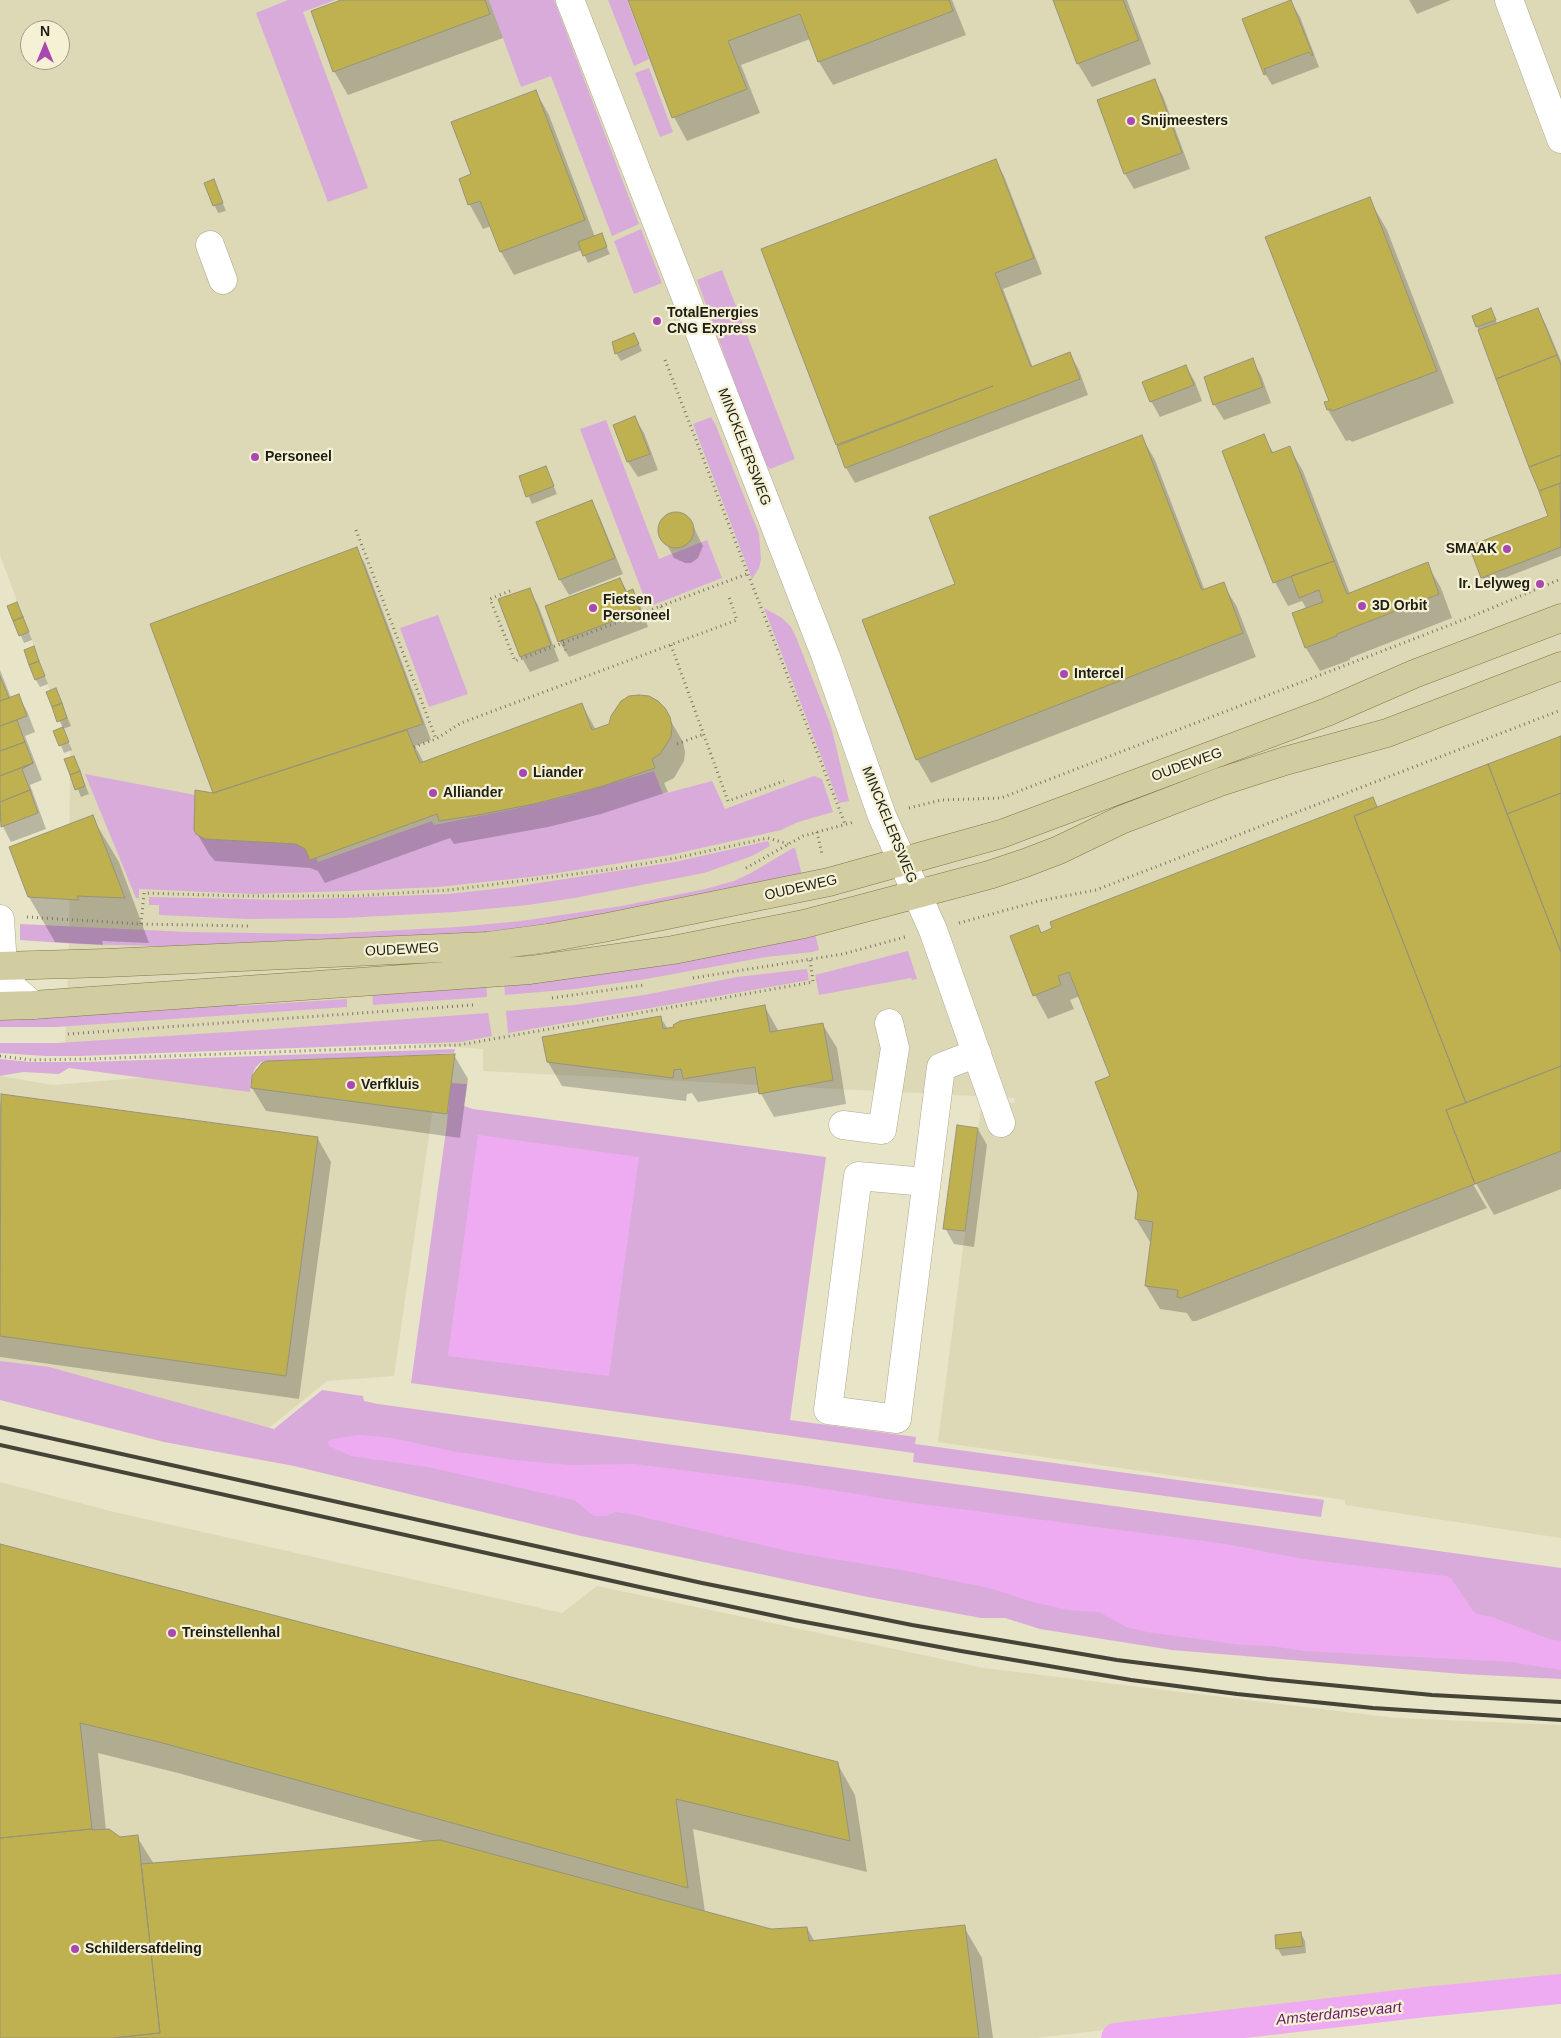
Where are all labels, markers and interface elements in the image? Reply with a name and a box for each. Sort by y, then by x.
north arrow [20,20,70,70]
text: N [40,23,50,39]
place label: Snijmeesters [1141,113,1228,129]
marker: Snijmeesters [1125,115,1137,127]
place label: TotalEnergies CNG Express [667,305,759,338]
marker: TotalEnergies CNG Express [651,315,663,327]
street label: MINCKELERSWEG [714,386,774,508]
place label: Personeel [265,449,332,465]
marker: Personeel [249,451,261,463]
place label: SMAAK [1446,541,1497,557]
marker: SMAAK [1501,543,1513,555]
place label: Ir. Lelyweg [1458,576,1530,592]
marker: Ir. Lelyweg [1534,578,1546,590]
place label: Fietsen Personeel [603,592,670,624]
place label: 3D Orbit [1372,598,1427,614]
marker: 3D Orbit [1356,600,1368,612]
marker: Fietsen Personeel [587,602,599,614]
place label: Intercel [1074,666,1124,682]
marker: Intercel [1058,668,1070,680]
street label: OUDEWEG [1149,744,1225,786]
street label: MINCKELERSWEG [858,764,920,886]
place label: Liander [533,765,584,781]
marker: Liander [517,767,529,779]
place label: Alliander [443,785,503,801]
marker: Alliander [427,787,439,799]
street label: OUDEWEG [763,872,839,904]
street label: OUDEWEG [365,940,439,960]
place label: Verfkluis [361,1077,419,1093]
marker: Verfkluis [345,1079,357,1091]
place label: Treinstellenhal [182,1625,280,1641]
marker: Treinstellenhal [166,1627,178,1639]
place label: Schildersafdeling [85,1941,202,1957]
marker: Schildersafdeling [69,1943,81,1955]
water label: Amsterdamsevaart [1275,1998,1403,2030]

